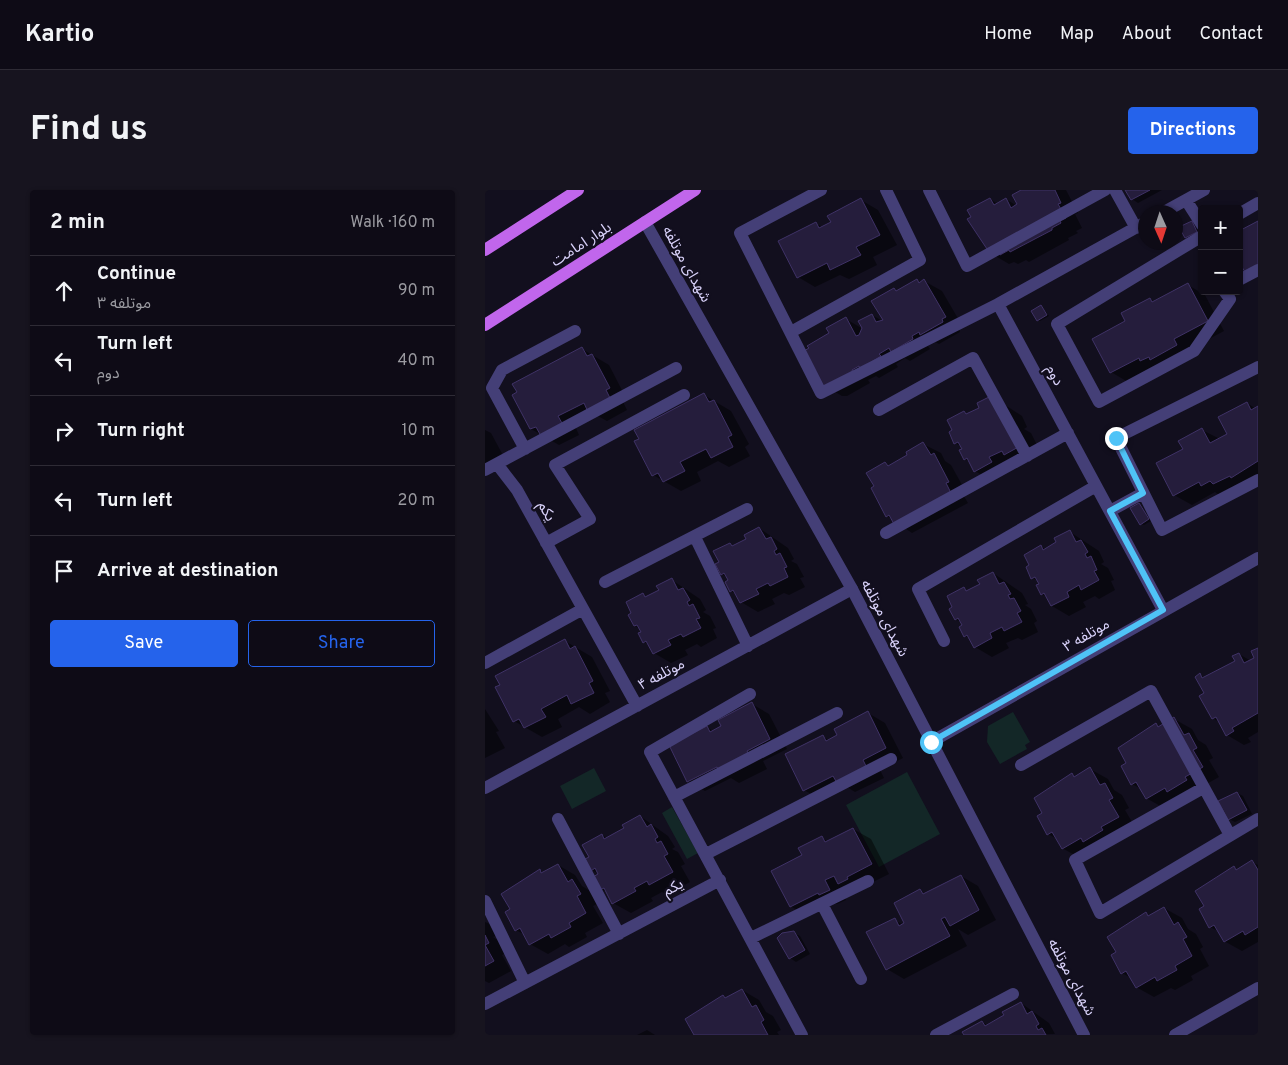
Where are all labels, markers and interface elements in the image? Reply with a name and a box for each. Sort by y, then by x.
text: Kartio [25,20,94,50]
text: Home [984,23,1032,46]
text: Map [1060,23,1094,46]
text: About [1122,23,1171,46]
text: Contact [1199,23,1263,46]
button: Directions [1128,107,1258,154]
text: Find us [30,108,148,152]
north arrow [1138,205,1183,250]
map controls [1198,205,1243,295]
button: + [1198,205,1243,250]
text: 2 min [50,209,105,236]
text: Walk · 160 m [350,213,435,233]
street label: بلوار امامت [548,219,616,272]
street label: شهدای موتلفه [657,223,715,306]
button: − [1198,250,1243,295]
text: Continue [97,262,176,286]
icon: ahead [50,277,78,305]
text: 90 m [398,281,435,301]
text: موتلفه ۳ [97,294,151,314]
text: Turn left [97,332,173,356]
icon: left [50,347,78,375]
text: 40 m [397,351,435,371]
street label: دوم [1040,362,1067,389]
text: دوم [97,364,120,384]
icon: right [50,417,78,445]
text: Turn right [97,419,185,443]
text: 10 m [401,421,435,441]
route end [1105,427,1128,450]
icon: left [50,487,78,515]
text: Turn left [97,489,173,513]
text: 20 m [398,491,435,511]
street label: یکم [532,498,559,525]
icon: arrive [50,557,78,585]
text: Arrive at destination [97,559,278,583]
street label: شهدای موتلفه [855,577,912,661]
street label: موتلفه ۳ [1060,615,1113,657]
button: Save [50,620,238,667]
button: Share [248,620,435,667]
street label: موتلفه ۴ [635,655,689,696]
route start [920,731,943,754]
street label: یکم [660,875,687,902]
street label: شهدای موتلفه [1042,936,1099,1020]

